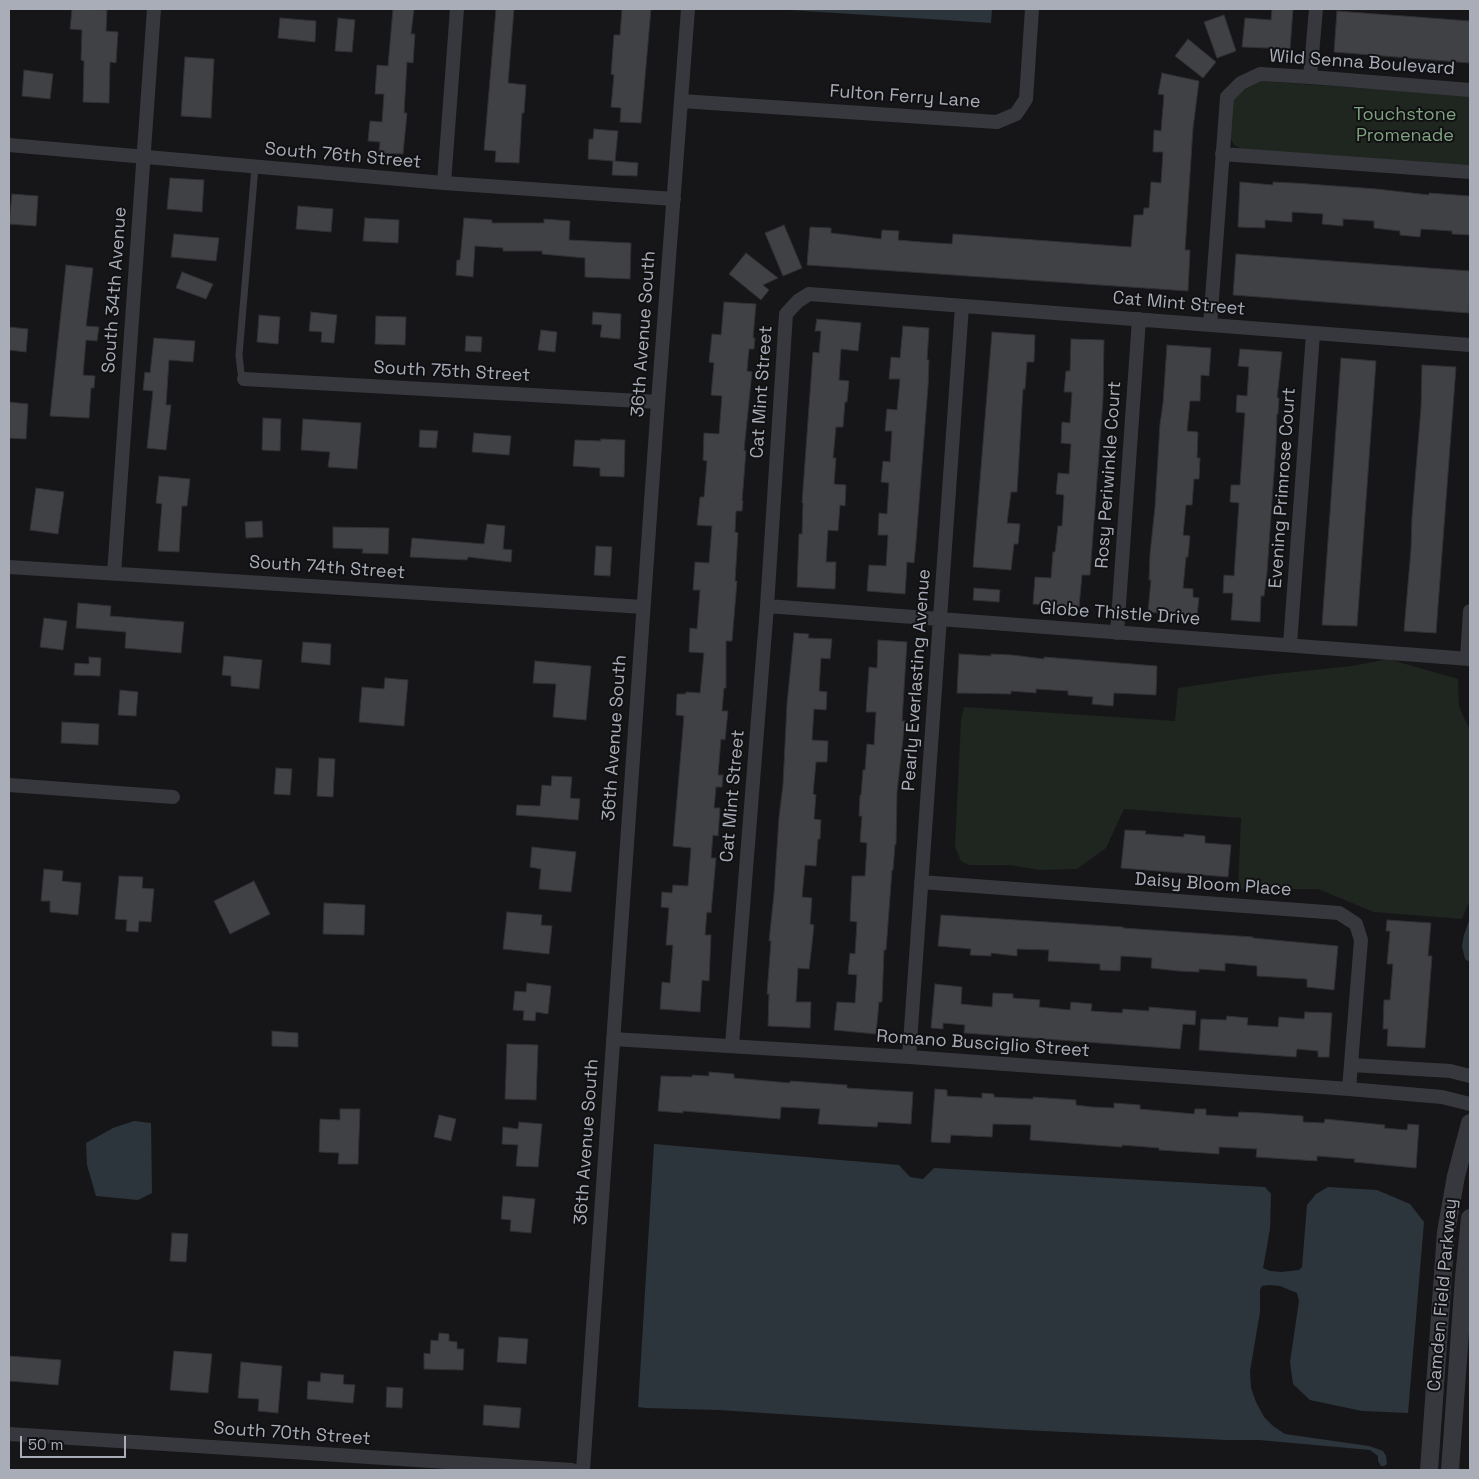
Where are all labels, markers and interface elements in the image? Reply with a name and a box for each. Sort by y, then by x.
street label: Wild Senna Boulevard [1268,46,1456,80]
street label: Fulton Ferry Lane [829,81,981,113]
park label: Touchstone Promenade [1354,104,1456,146]
street label: South 76th Street [264,138,422,174]
street label: South 34th Avenue [98,206,132,374]
street label: 36th Avenue South [627,250,661,418]
street label: Cat Mint Street [1112,287,1246,321]
street label: Cat Mint Street [747,325,777,459]
street label: South 75th Street [373,357,531,387]
street label: Rosy Periwinkle Court [1092,380,1126,570]
street label: Evening Primrose Court [1265,387,1301,589]
street label: South 74th Street [248,552,406,584]
street label: Pearly Everlasting Avenue [898,568,936,792]
street label: Globe Thistle Drive [1039,598,1201,630]
street label: 36th Avenue South [598,654,632,822]
street label: Cat Mint Street [716,729,750,863]
street label: Daisy Bloom Place [1134,869,1292,901]
street label: Romano Busciglio Street [876,1026,1090,1062]
street label: 36th Avenue South [570,1058,604,1226]
street label: Camden Field Parkway [1424,1198,1462,1392]
street label: South 70th Street [213,1418,371,1450]
scale bar [22,1426,129,1458]
text: 50 m [28,1435,63,1454]

